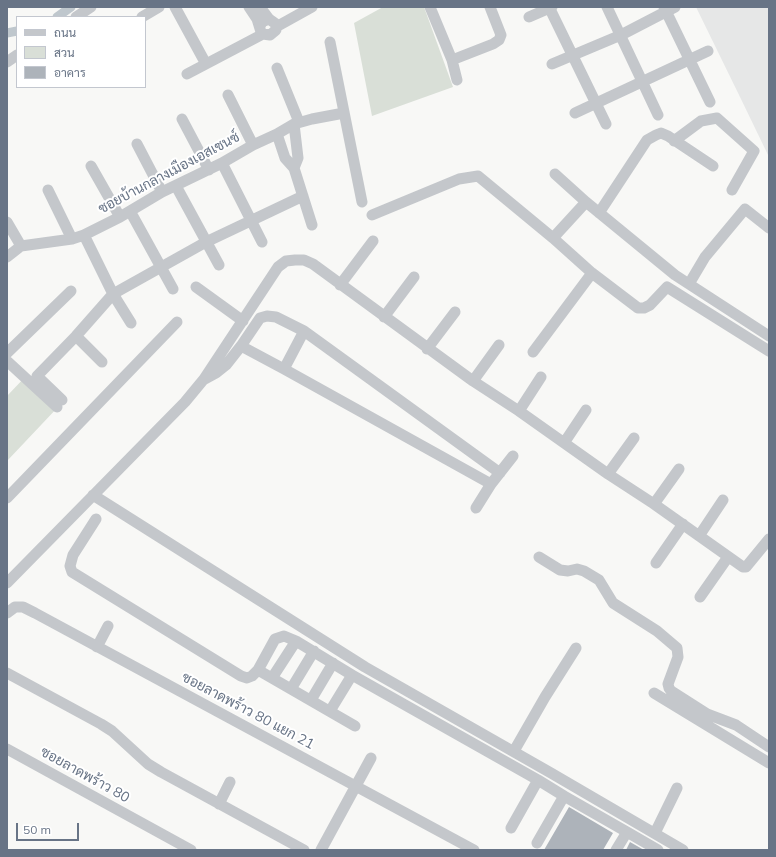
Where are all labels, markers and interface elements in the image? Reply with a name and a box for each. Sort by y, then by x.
legend [16,16,146,88]
text: ถนน [54,25,76,40]
text: สวน [54,45,75,60]
text: อาคาร [54,65,86,80]
street label: ซอยบ้านกลางเมืองเอสเซนซ์ [95,129,243,217]
street label: ซอยลาดพร้าว 80 แยก 21 [179,669,317,753]
street label: ซอยลาดพร้าว 80 [37,744,133,806]
scale bar [18,815,81,841]
text: 50 m [23,822,51,837]

